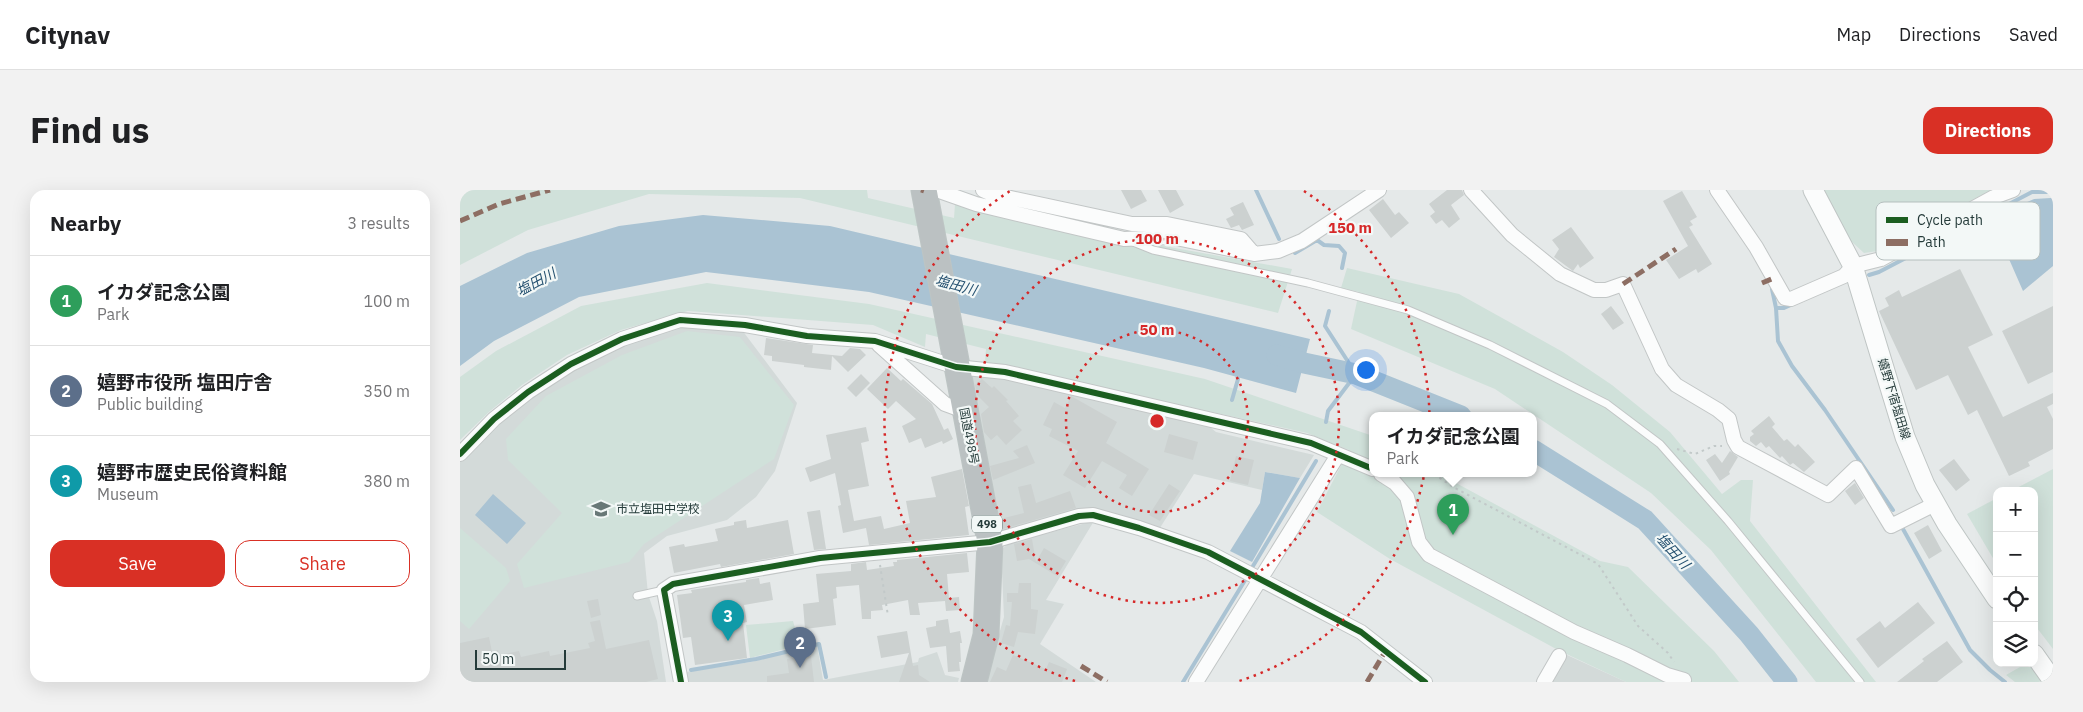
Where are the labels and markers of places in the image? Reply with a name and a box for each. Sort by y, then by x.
centre of rings [1148,412,1166,430]
pin: 1 [1437,494,1469,535]
school or university icon: 市立塩田中学校 [590,498,612,520]
place label: 市立塩田中学校 [616,501,700,516]
pin: 3 [712,600,744,641]
pin: 2 [784,627,816,668]

